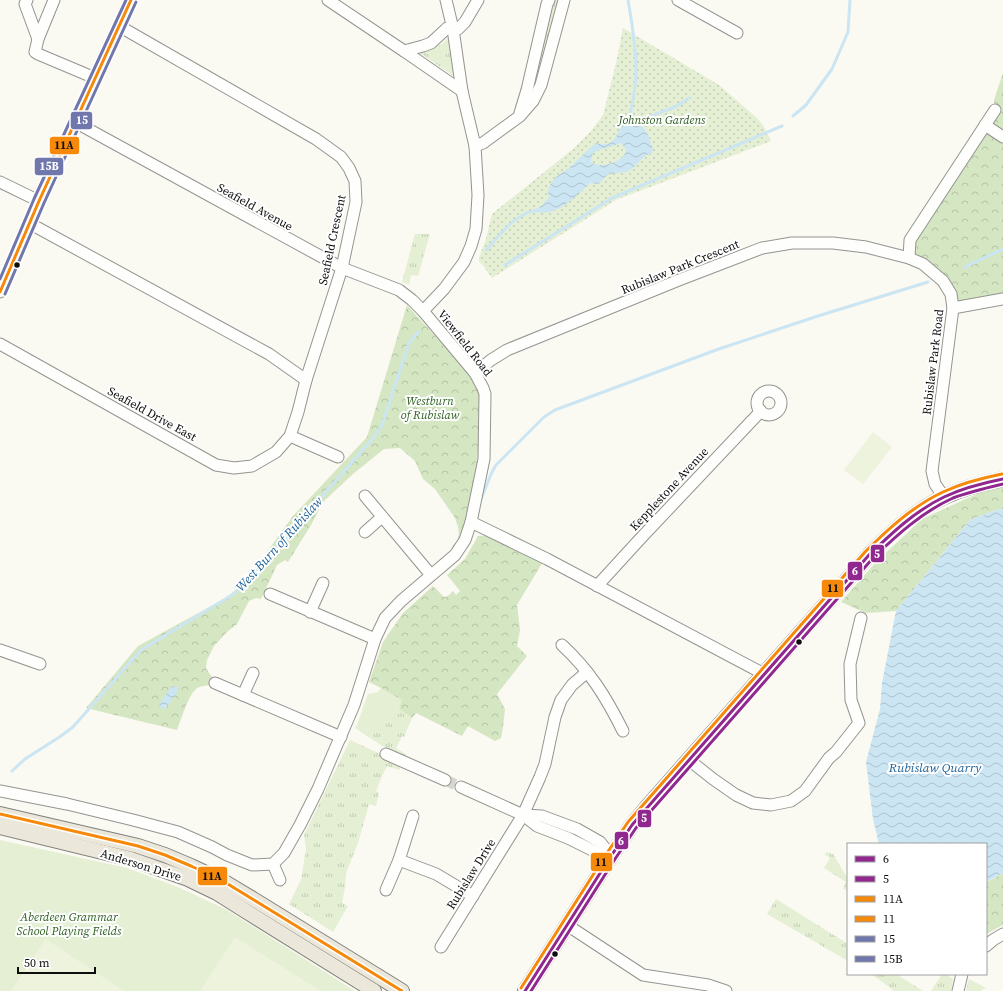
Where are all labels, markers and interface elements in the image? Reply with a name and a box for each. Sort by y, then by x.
line badge: 15 [70,111,93,130]
park label: Johnston Gardens [617,112,706,128]
text: 15 [76,113,88,128]
line badge: 11A [49,136,80,155]
text: 11A [54,138,74,153]
line badge: 15B [34,157,64,176]
text: 15B [39,159,59,174]
street label: Seafield Avenue [214,180,296,234]
street label: Seafield Crescent [315,193,349,286]
street label: Rubislaw Park Crescent [619,236,741,298]
unlabelled marker [12,260,22,270]
street label: Viewfield Road [434,307,496,380]
street label: Rubislaw Park Road [919,308,947,416]
street label: Seafield Drive East [105,383,199,445]
park label: Westburn of Rubislaw [401,393,459,423]
street label: Kepplestone Avenue [626,444,712,534]
water label: West Burn of Rubislaw [232,493,327,595]
line badge: 5 [870,544,885,563]
text: 5 [874,547,880,562]
line badge: 6 [847,561,863,581]
text: 6 [852,564,858,579]
line badge: 11 [821,579,844,598]
text: 11 [827,581,839,596]
unlabelled marker [794,637,804,647]
water label: Rubislaw Quarry [888,759,982,776]
line badge: 5 [637,809,652,828]
text: 5 [641,811,647,826]
line badge: 6 [614,831,629,850]
text: 6 [618,834,624,849]
street label: Rubislaw Drive [443,836,499,912]
legend [847,843,987,975]
street label: Anderson Drive [99,845,183,885]
text: 6 [883,851,889,867]
line badge: 11 [590,852,613,872]
text: 11 [595,855,607,870]
line badge: 11A [197,866,228,886]
text: 11A [202,869,222,884]
text: 5 [883,871,889,887]
text: 11A [883,891,903,907]
park label: Aberdeen Grammar School Playing Fields [17,909,122,939]
text: 11 [883,911,895,927]
text: 15 [883,931,895,947]
scale bar [18,949,95,975]
unlabelled marker [550,949,560,959]
text: 15B [883,951,903,967]
text: 50 m [24,955,50,971]

